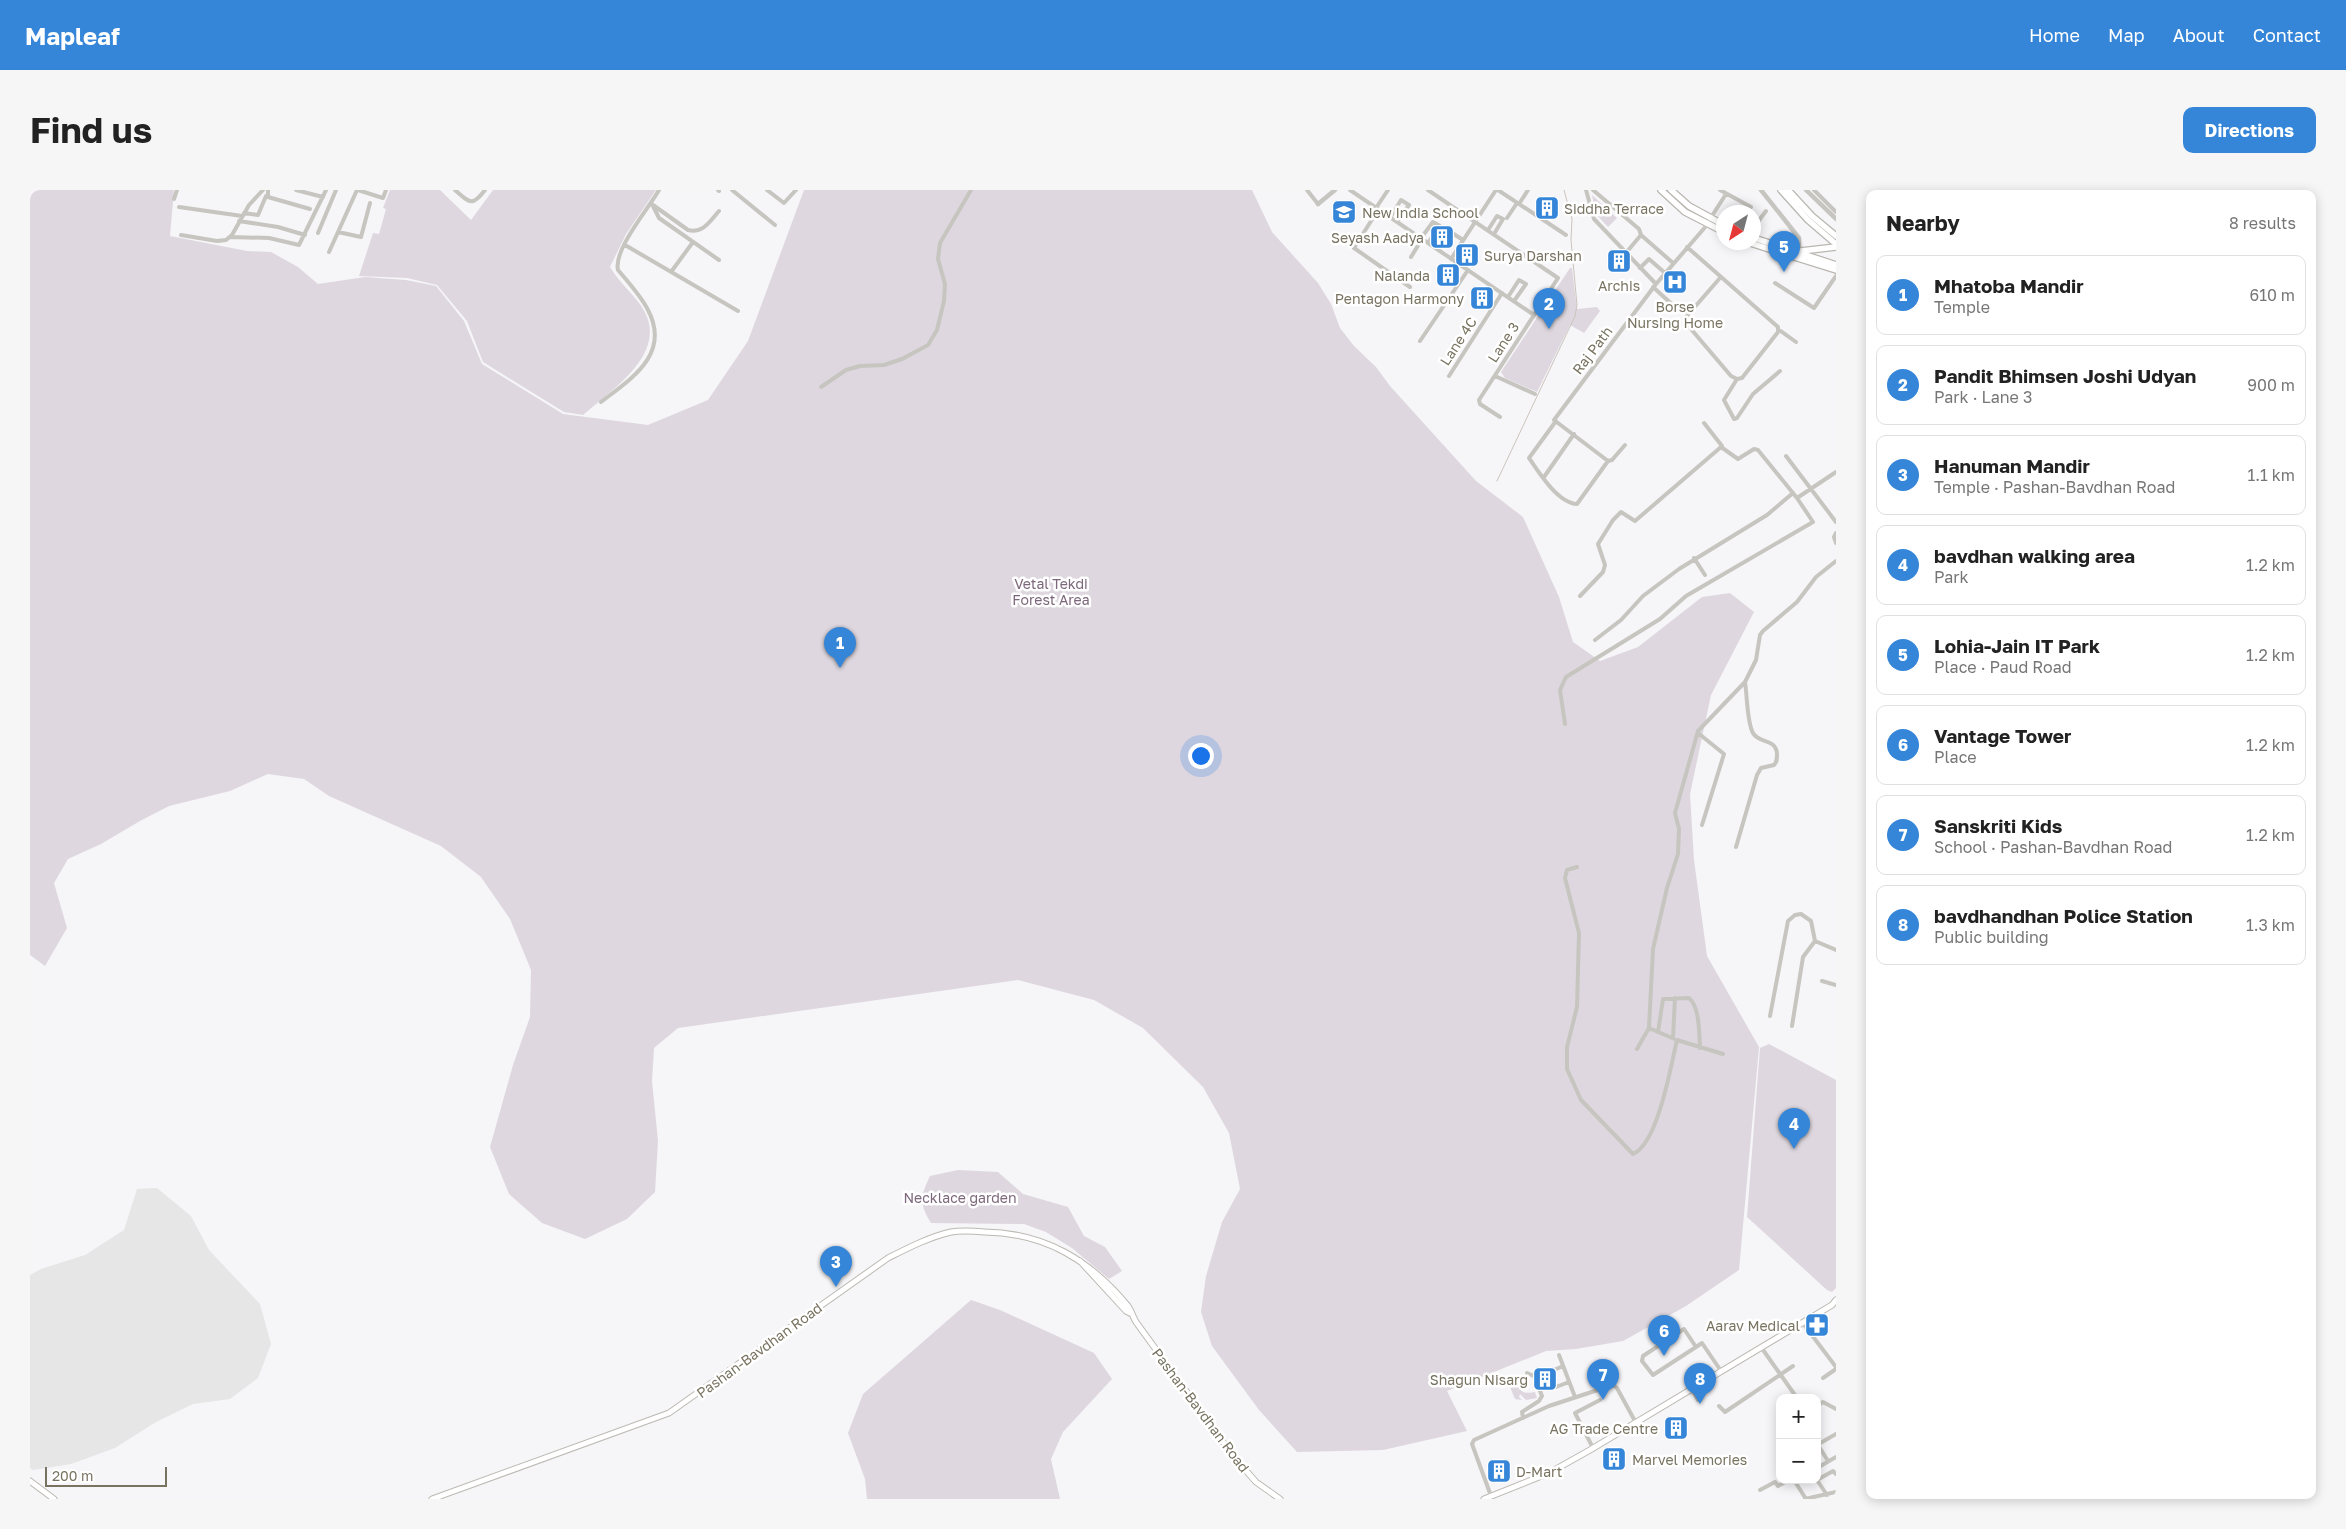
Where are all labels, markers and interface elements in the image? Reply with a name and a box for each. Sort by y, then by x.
text: Mapleaf [25,21,120,50]
text: Home [2029,24,2080,46]
text: Map [2108,24,2145,46]
text: About [2173,24,2225,46]
text: Contact [2253,24,2321,46]
button: Directions [2183,107,2316,153]
text: Find us [30,109,152,151]
building icon: Siddha Terrace [1534,195,1560,221]
school or university icon: New India School [1331,199,1357,225]
place label: Siddha Terrace [1564,200,1664,217]
place label: New India School [1362,204,1479,221]
north arrow [1716,205,1761,250]
text: Nearby [1886,210,1960,236]
text: 8 results [2229,213,2296,233]
building icon: Seyash Aadya [1429,224,1455,250]
place label: Seyash Aadya [1331,229,1424,246]
pin: 5 [1768,231,1800,272]
building icon: Surya Darshan [1454,242,1480,268]
place label: Surya Darshan [1484,247,1582,264]
building icon: Archis [1606,248,1632,274]
building icon: Nalanda [1435,262,1461,288]
place label: Nalanda [1374,267,1430,284]
hospital icon: Borse Nursing Home [1662,269,1688,295]
text: Mhatoba Mandir [1934,274,2084,297]
place label: Archis [1598,277,1640,294]
building icon: Pentagon Harmony [1469,285,1495,311]
text: 1 [1899,285,1907,305]
text: 610 m [2249,285,2295,305]
pin: 2 [1533,288,1565,329]
place label: Pentagon Harmony [1335,290,1464,307]
text: Temple [1934,297,1990,317]
place label: Borse Nursing Home [1627,298,1723,331]
street label: Lane 4C [1436,314,1480,368]
street label: Lane 3 [1484,319,1522,365]
street label: Raj Path [1568,323,1616,377]
text: Pandit Bhimsen Joshi Udyan [1934,364,2196,387]
text: 2 [1898,375,1908,395]
text: 900 m [2247,375,2295,395]
text: Park · Lane 3 [1934,387,2032,407]
text: Hanuman Mandir [1934,454,2090,477]
text: 3 [1898,465,1908,485]
text: 1.1 km [2247,465,2295,485]
text: Temple · Pashan-Bavdhan Road [1934,477,2175,497]
text: bavdhan walking area [1934,544,2135,567]
text: 4 [1898,555,1908,575]
text: 1.2 km [2246,555,2295,575]
text: Park [1934,567,1969,587]
park label: Vetal Tekdi Forest Area [1012,575,1090,608]
pin: 1 [824,627,856,668]
text: Lohia-Jain IT Park [1934,634,2100,657]
text: 5 [1898,645,1908,665]
text: 1.2 km [2246,645,2295,665]
text: Place · Paud Road [1934,657,2072,677]
text: Vantage Tower [1934,724,2071,747]
text: 6 [1898,735,1908,755]
text: 1.2 km [2246,735,2295,755]
your location [1188,743,1214,769]
text: Place [1934,747,1977,767]
text: Sanskriti Kids [1934,814,2062,837]
text: 7 [1899,825,1907,845]
text: 1.2 km [2246,825,2295,845]
text: School · Pashan-Bavdhan Road [1934,837,2172,857]
text: bavdhandhan Police Station [1934,904,2193,927]
text: 8 [1898,915,1908,935]
text: 1.3 km [2246,915,2295,935]
text: Public building [1934,927,2049,947]
pin: 4 [1778,1108,1810,1149]
park label: Necklace garden [903,1189,1017,1206]
pin: 3 [820,1246,852,1287]
street label: Pashan-Bavdhan Road [693,1299,825,1401]
pharmacy icon: Aarav Medical [1804,1312,1830,1338]
pin: 6 [1648,1315,1680,1356]
place label: Aarav Medical [1706,1317,1800,1334]
street label: Pashan-Bavdhan Road [1149,1345,1253,1475]
pin: 7 [1587,1359,1619,1400]
pin: 8 [1684,1363,1716,1404]
building icon: Shagun Nisarg [1532,1366,1558,1392]
place label: Shagun Nisarg [1430,1371,1528,1388]
map controls [1776,1394,1821,1484]
button: + [1776,1394,1821,1439]
building icon: AG Trade Centre [1663,1415,1689,1441]
place label: AG Trade Centre [1550,1420,1658,1437]
button: − [1776,1439,1821,1484]
building icon: Marvel Memories [1601,1446,1627,1472]
place label: Marvel Memories [1632,1451,1747,1468]
building icon: D-Mart [1486,1458,1512,1484]
place label: D-Mart [1516,1463,1562,1480]
scale bar [45,1464,168,1487]
text: 200 m [52,1467,93,1484]

